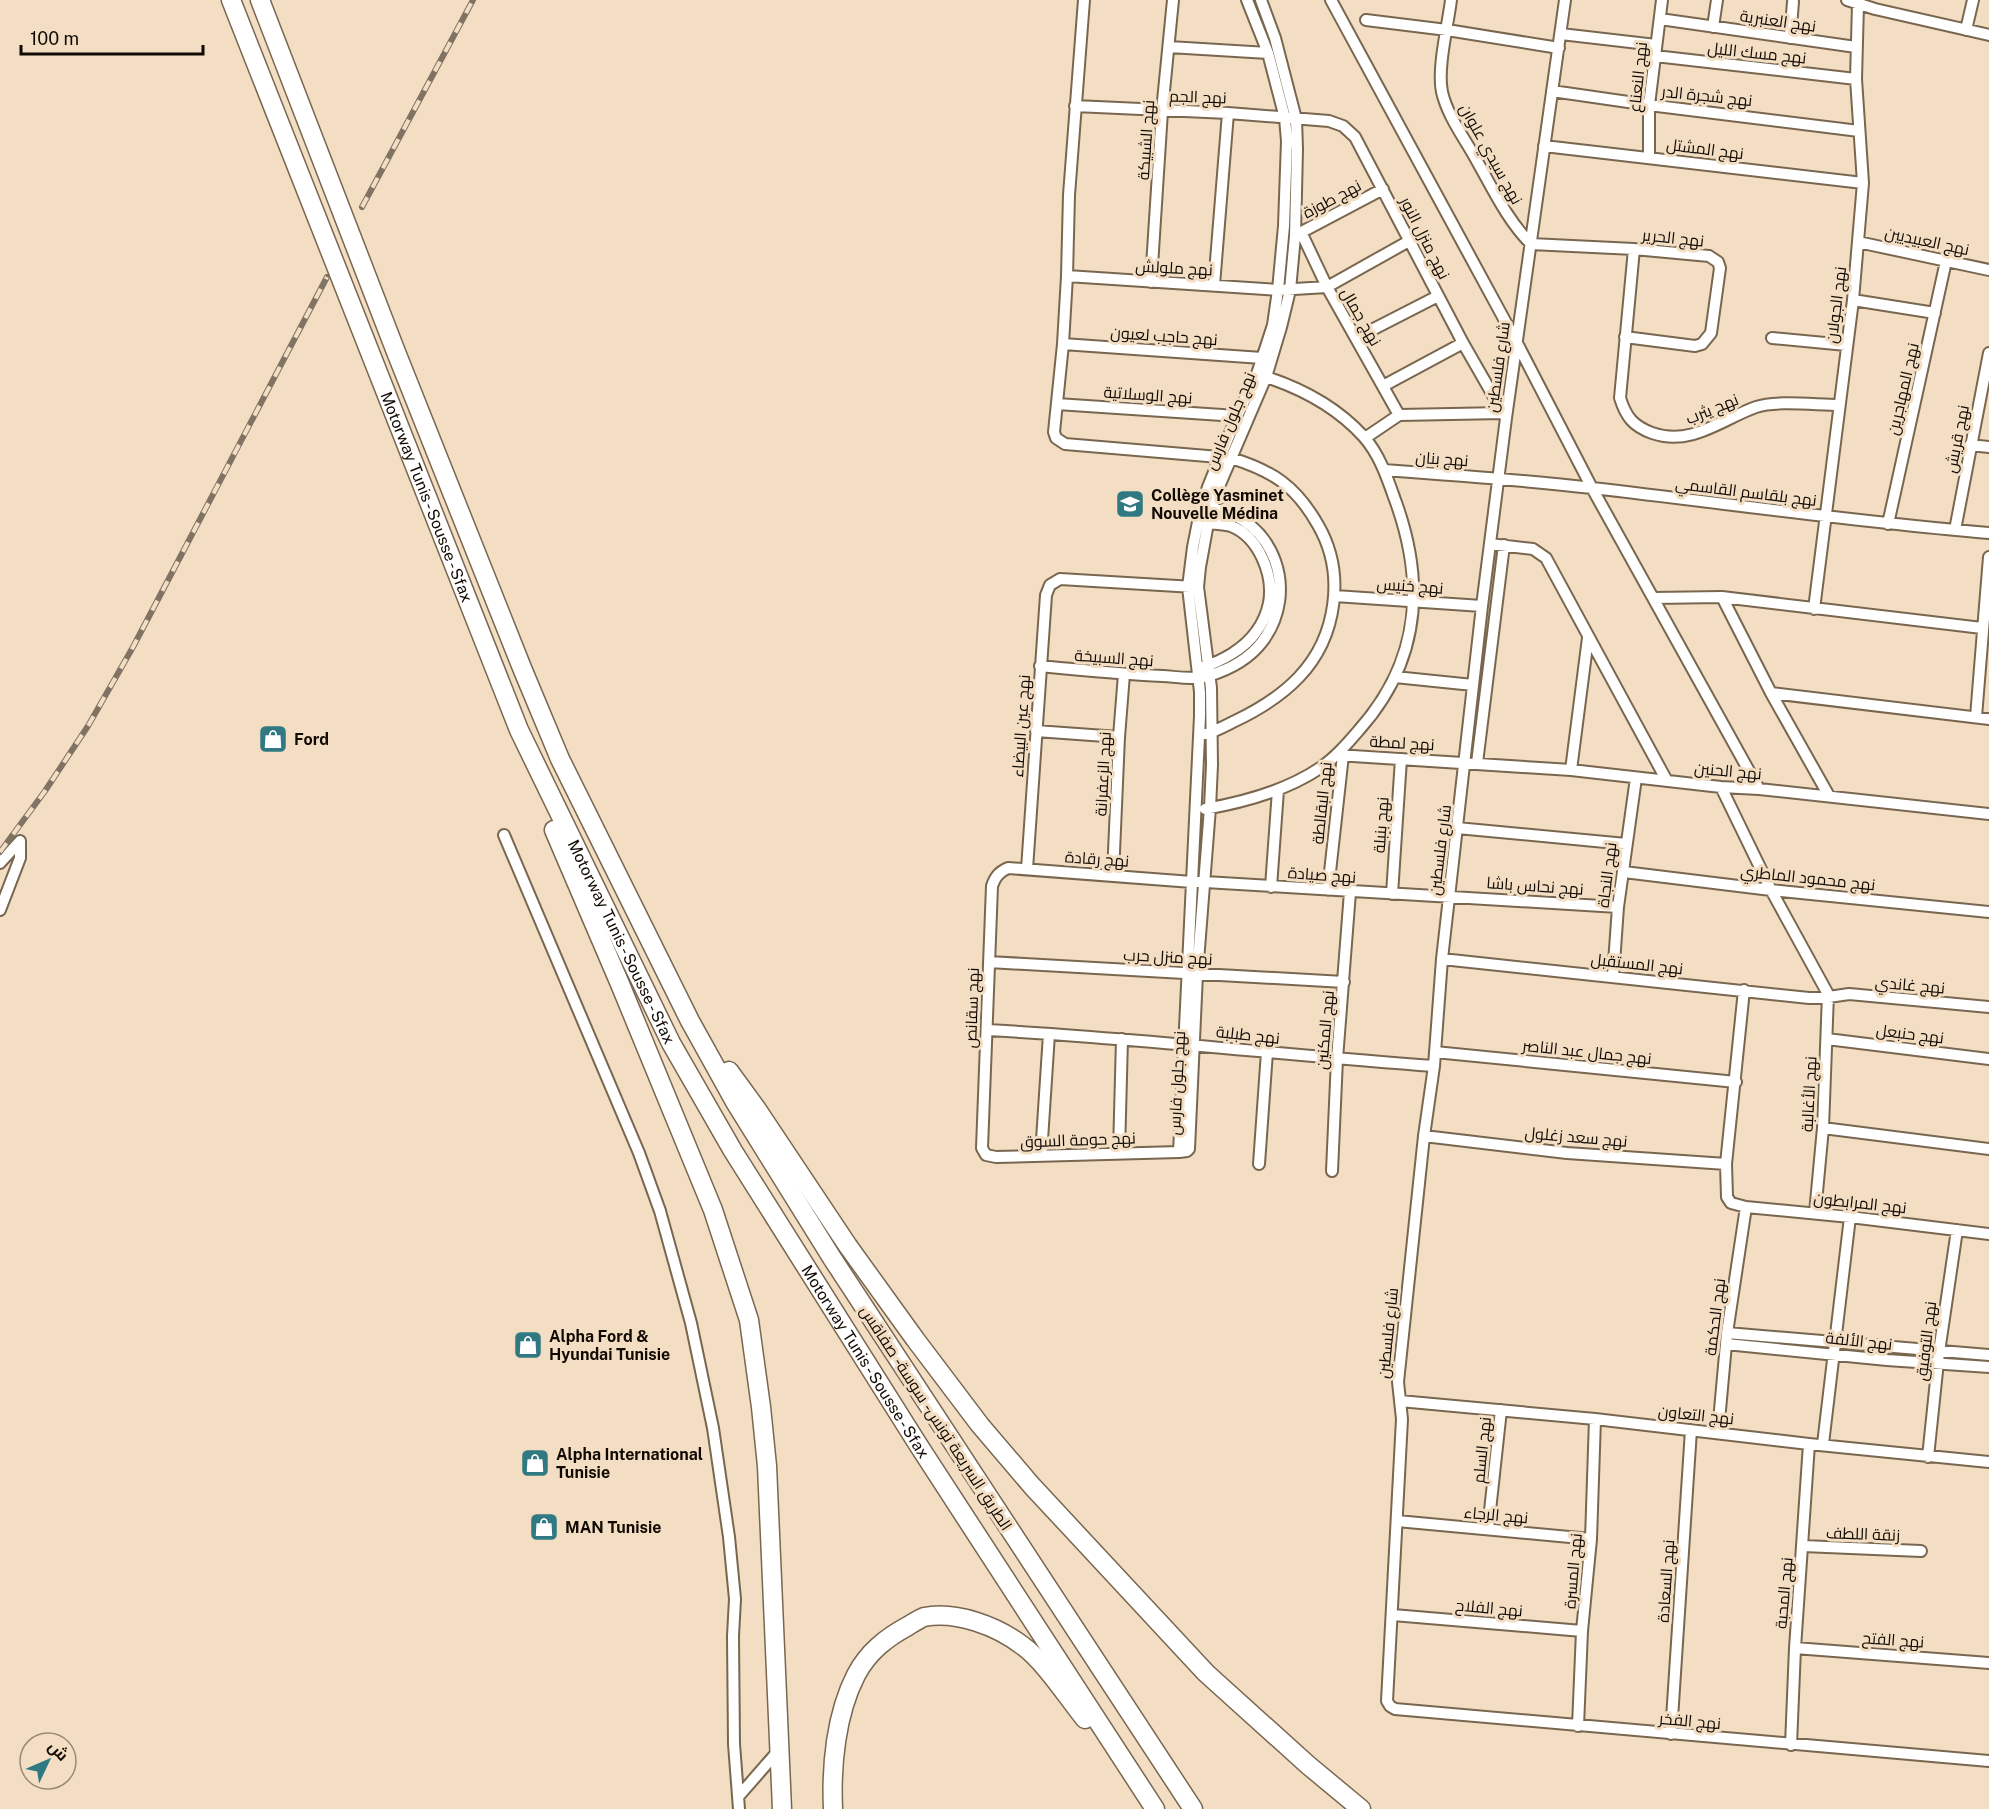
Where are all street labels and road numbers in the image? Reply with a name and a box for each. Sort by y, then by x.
street label: نهج العنبرية [1738,6,1817,38]
street label: نهج مسك الليل [1706,38,1807,70]
street label: نهج النعناع [1625,41,1653,113]
street label: نهج شجرة الدر [1659,82,1753,112]
street label: نهج الجم [1169,86,1227,109]
street label: نهج الشبيكة [1134,99,1160,181]
street label: نهج سيدي علوان [1452,100,1526,210]
street label: نهج المشتل [1665,135,1745,165]
street label: نهج طوزة [1300,176,1365,224]
street label: نهج منزل النور [1394,193,1454,283]
street label: نهج العبيديين [1883,223,1971,261]
street label: نهج الحرير [1640,225,1705,253]
street label: نهج ملولش [1135,256,1213,282]
street label: نهج الجولان [1822,265,1852,345]
street label: نهج جمال [1335,285,1385,350]
street label: شارع فلسطين [1482,321,1516,414]
street label: نهج حاجب لعيون [1110,323,1218,351]
street label: نهج المهاجرين [1883,341,1925,437]
street label: نهج جلول فارس [1201,369,1261,474]
street label: نهج الوسلاتية [1103,382,1193,410]
street label: Motorway Tunis - Sousse - Sfax [377,389,477,605]
street label: نهج يثرب [1683,390,1742,430]
street label: نهج قريش [1941,403,1975,475]
street label: نهج بنان [1415,448,1469,472]
street label: نهج بلقاسم القاسمي [1674,474,1818,514]
street label: نهج خنيس [1376,574,1444,600]
street label: نهج السبيخة [1074,646,1154,672]
street label: نهج عين البيضاء [1008,674,1036,778]
street label: نهج الزعفرانة [1091,731,1117,817]
street label: نهج لمطة [1369,732,1435,756]
street label: نهج الحنين [1693,759,1763,785]
street label: نهج البقالطة [1308,761,1338,845]
street label: نهج بنبلة [1370,796,1394,854]
street label: شارع فلسطين [1425,804,1457,897]
street label: Motorway Tunis - Sousse - Sfax [564,836,679,1047]
street label: نهج النجاة [1594,841,1622,909]
street label: نهج رقادة [1064,847,1130,873]
street label: نهج محمود الماطري [1739,861,1876,899]
street label: نهج صيادة [1287,863,1357,889]
street label: نهج نحاس باشا [1486,873,1584,901]
street label: نهج منزل حرب [1123,945,1213,971]
street label: نهج المستقبل [1590,950,1684,980]
street label: نهج سقانص [961,967,985,1049]
street label: نهج غاندي [1874,972,1946,1002]
street label: نهج المكنين [1312,990,1340,1071]
street label: نهج حنبعل [1875,1020,1945,1050]
street label: نهج طبلبة [1215,1022,1281,1050]
street label: نهج جلول فارس [1165,1030,1191,1136]
street label: نهج جمال عبد الناصر [1520,1036,1653,1070]
street label: نهج الأغالبة [1798,1056,1822,1133]
street label: نهج سعد زغلول [1524,1123,1628,1153]
street label: نهج حومة السوق [1020,1128,1136,1154]
street label: نهج المرابطون [1812,1189,1908,1219]
street label: Motorway Tunis - Sousse - Sfax [798,1261,934,1462]
street label: نهج الحكمة [1701,1277,1731,1357]
street label: شارع فلسطين [1374,1287,1404,1380]
street label: نهج التوفيق [1912,1300,1942,1382]
street label: الطريق السريعة تونس - سوسة - صفاقس [855,1302,1016,1535]
street label: نهج الألفة [1824,1328,1893,1356]
street label: نهج التعاون [1657,1402,1735,1430]
street label: نهج السلم [1469,1416,1497,1484]
street label: نهج الرجاء [1463,1503,1529,1529]
street label: زنقة اللطف [1826,1523,1900,1545]
street label: نهج المسرة [1560,1532,1588,1610]
street label: نهج السعادة [1654,1539,1680,1623]
street label: نهج المحبة [1771,1556,1799,1630]
street label: نهج الفلاح [1454,1596,1524,1622]
street label: نهج الفتح [1861,1628,1925,1654]
street label: نهج الفخر [1657,1709,1722,1735]

